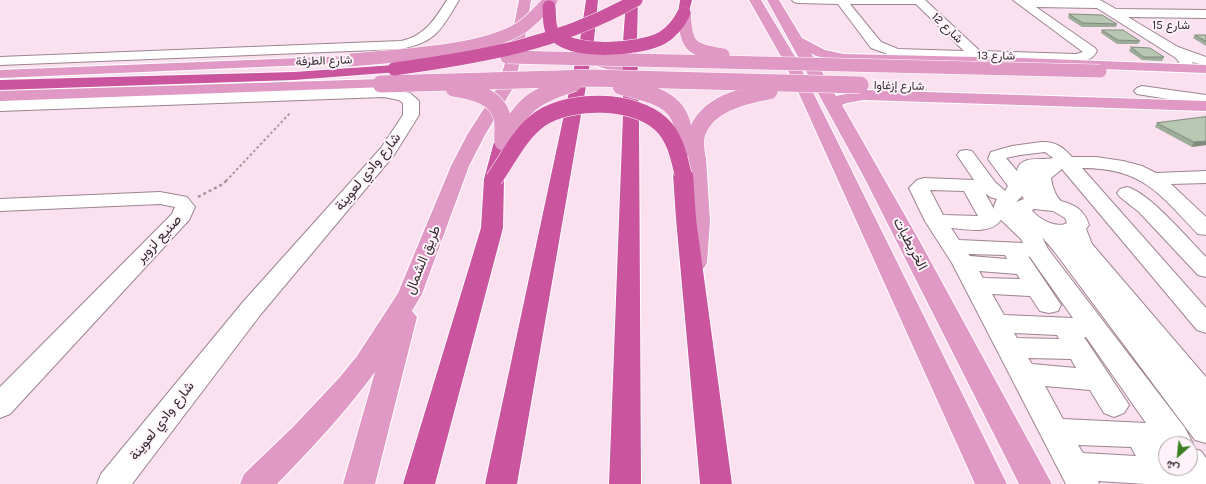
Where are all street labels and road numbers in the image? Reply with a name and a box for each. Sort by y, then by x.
street label: شارع 12 [928,10,966,46]
street label: شارع 15 [1152,19,1190,33]
street label: شارع 13 [977,48,1015,64]
street label: شارع الطرفة [295,53,353,69]
street label: شارع إزغاوا [874,78,924,94]
street label: شارع وادي لعوينة [331,130,405,214]
street label: صنيع لزوير [132,211,186,267]
street label: الخريطيات [889,215,931,273]
street label: طريق الشمال [402,223,444,297]
street label: شارع وادي لعوينة [126,378,198,464]

